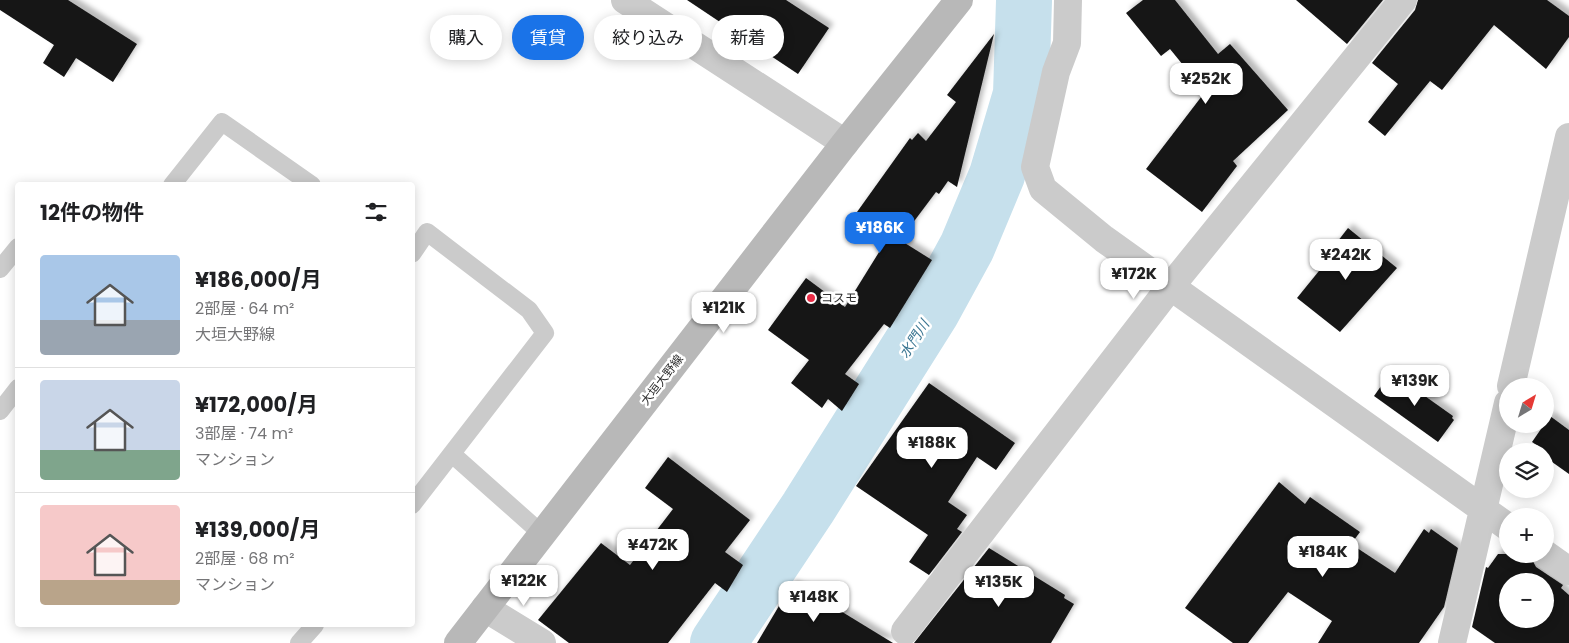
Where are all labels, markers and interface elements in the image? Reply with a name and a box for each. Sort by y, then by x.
chip: 購入 [430,15,502,60]
chip: 賃貸 [512,15,584,60]
chip: 絞り込み [594,15,702,60]
chip: 新着 [712,15,784,60]
pin: ¥252K [1171,62,1241,105]
text: ¥252K [1181,67,1231,90]
text: 12件の物件 [40,198,144,227]
icon: filters [362,198,390,226]
pin: ¥186K [845,212,915,254]
text: ¥186K [856,216,904,239]
pin: ¥242K [1311,238,1381,281]
text: ¥242K [1321,243,1372,266]
pin: ¥172K [1099,258,1169,300]
text: ¥172K [1111,262,1157,285]
text: ¥186,000/月 [195,265,322,294]
icon: home [80,275,140,335]
place label: コスモ [821,289,857,306]
pin: ¥121K [689,292,759,334]
marker: コスモ [805,292,817,304]
text: ¥121K [702,296,746,319]
text: 2部屋 · 64 m² [195,297,294,320]
water label: 水門川 [894,314,935,362]
text: 大垣大野線 [195,323,275,346]
street label: 大垣大野線 [636,351,687,409]
pin: ¥139K [1380,364,1450,407]
text: ¥139K [1391,369,1439,392]
north arrow [1499,378,1554,432]
map controls [1499,378,1554,628]
text: ¥172,000/月 [195,390,318,419]
icon: home [80,400,140,460]
text: 3部屋 · 74 m² [195,422,293,445]
pin: ¥188K [897,426,967,469]
text: ¥188K [908,431,956,454]
button: layers [1499,443,1554,498]
text: マンション [195,448,275,471]
button: + [1499,508,1554,563]
text: ¥139,000/月 [195,515,320,544]
icon: home [80,525,140,585]
pin: ¥472K [618,528,688,571]
text: ¥472K [628,533,678,556]
pin: ¥184K [1288,536,1358,578]
text: ¥184K [1298,540,1348,563]
text: 2部屋 · 68 m² [195,547,294,570]
pin: ¥122K [489,564,559,607]
pin: ¥135K [964,566,1034,608]
text: ¥122K [501,569,547,592]
text: ¥135K [975,570,1023,593]
text: マンション [195,573,275,596]
button: − [1499,573,1554,628]
pin: ¥148K [779,580,849,623]
text: ¥148K [789,585,839,608]

